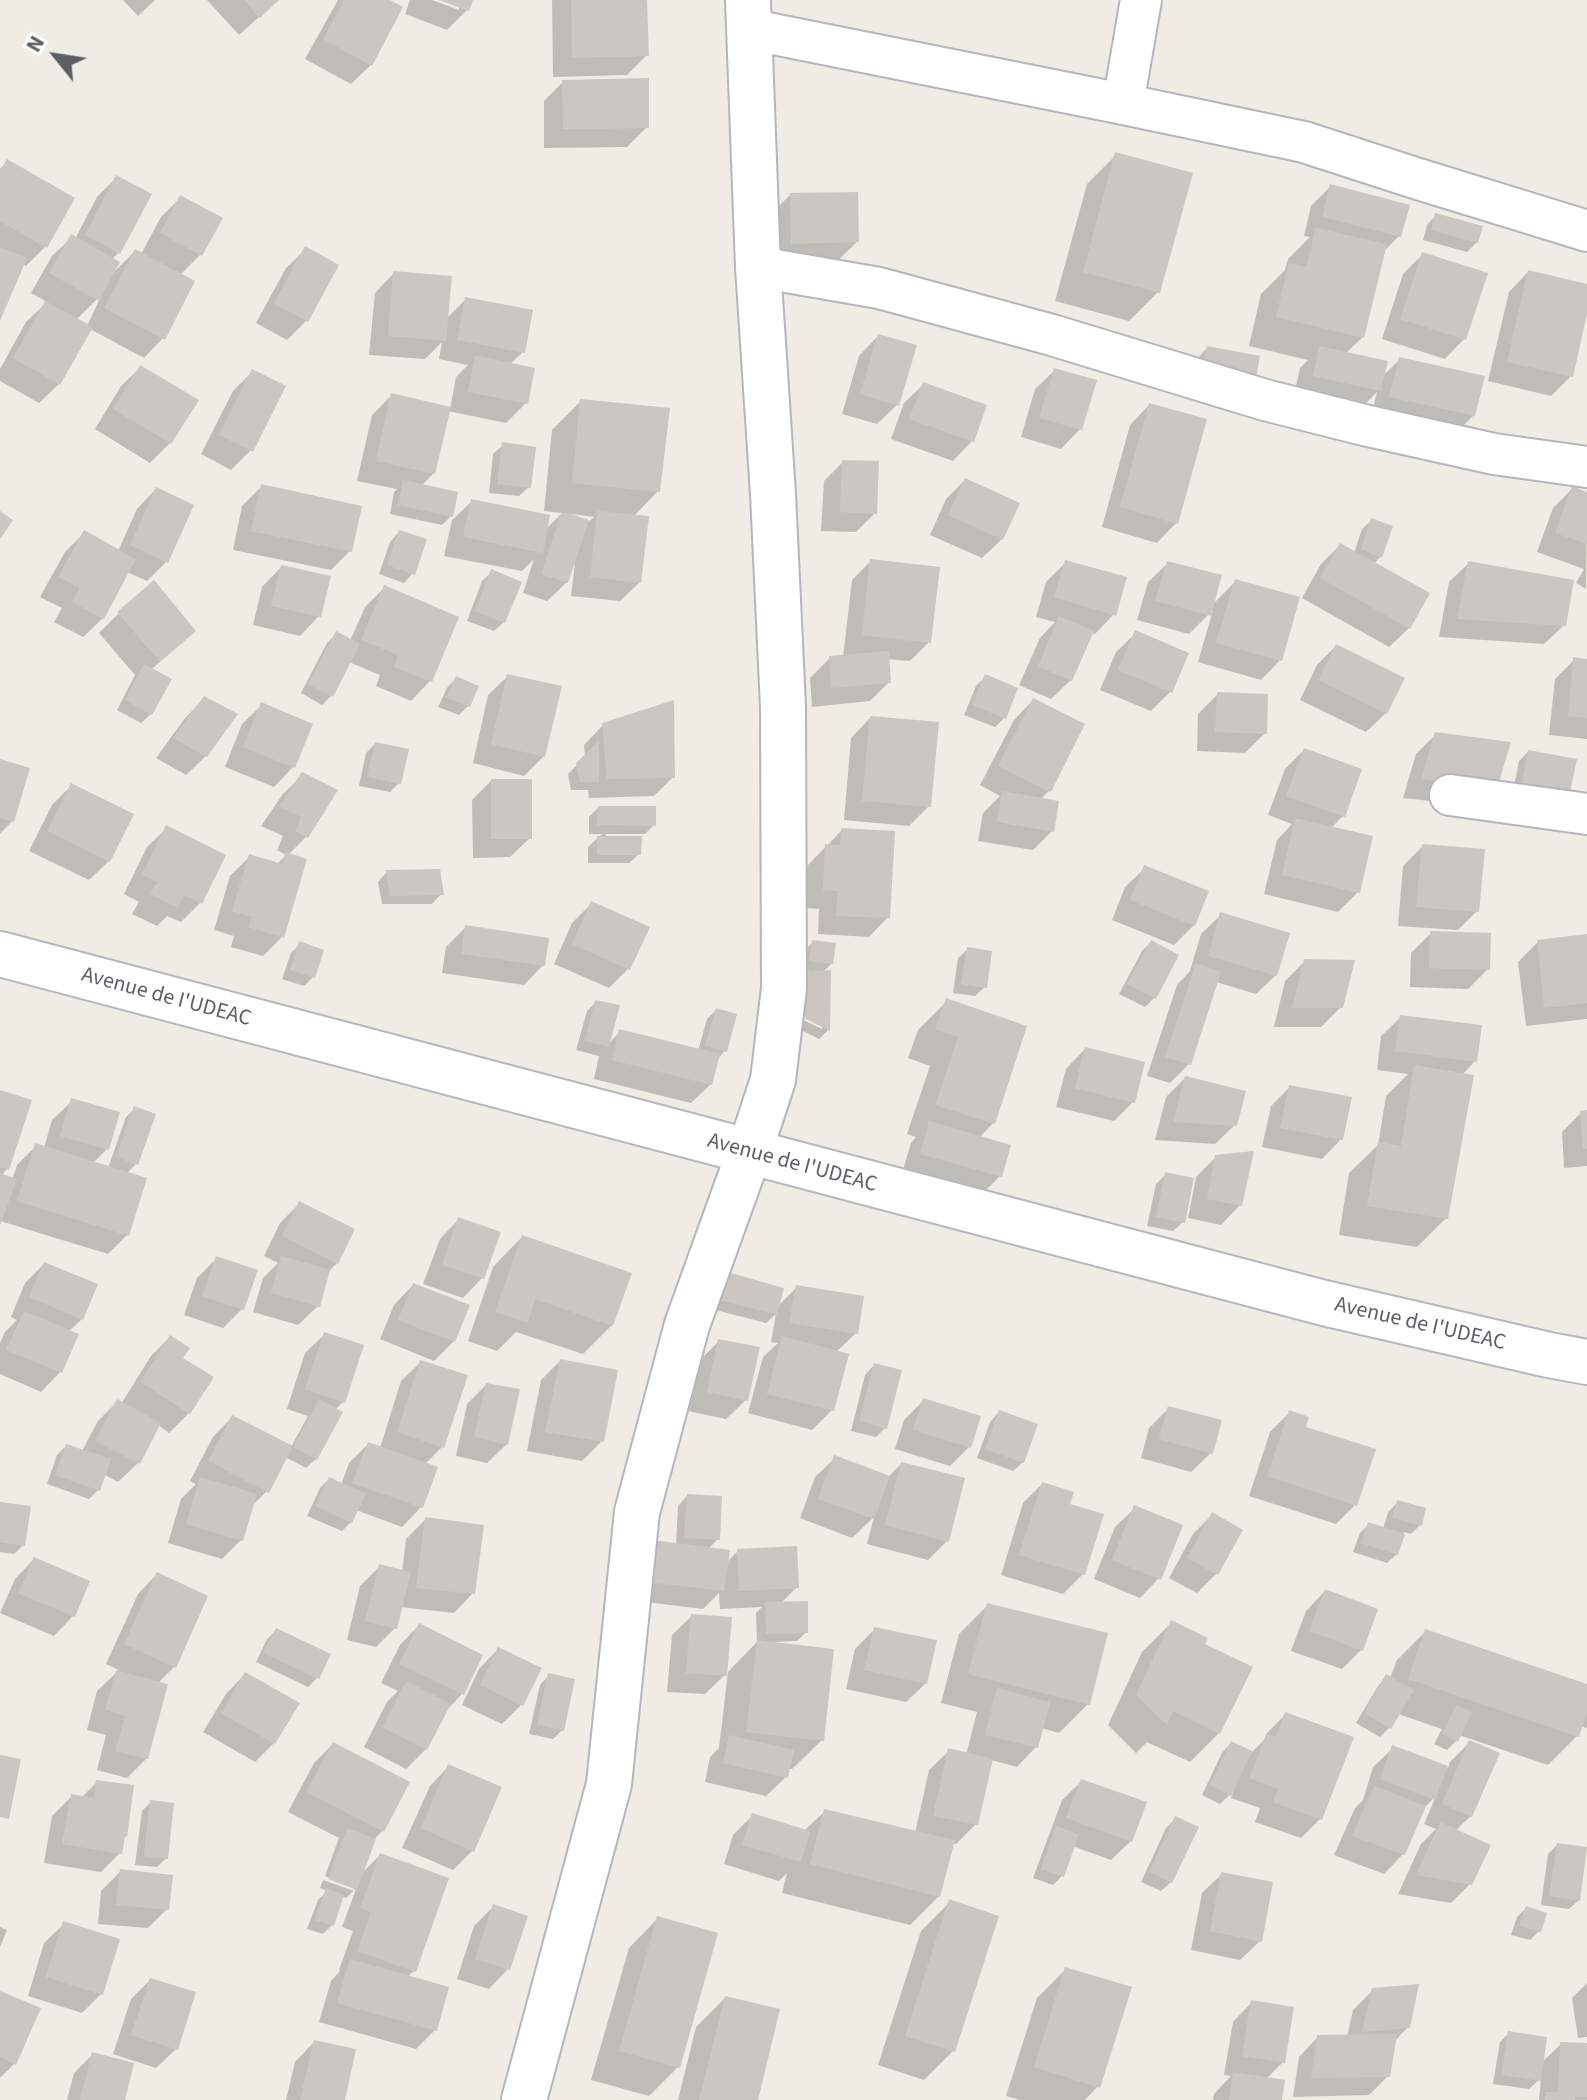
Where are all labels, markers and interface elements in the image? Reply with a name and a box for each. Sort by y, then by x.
north arrow [16,16,96,96]
text: N [18,30,53,58]
street label: Avenue de I'UDEAC [78,963,254,1033]
street label: Avenue de I'UDEAC [704,1129,880,1199]
street label: Avenue de I'UDEAC [1332,1293,1508,1357]

